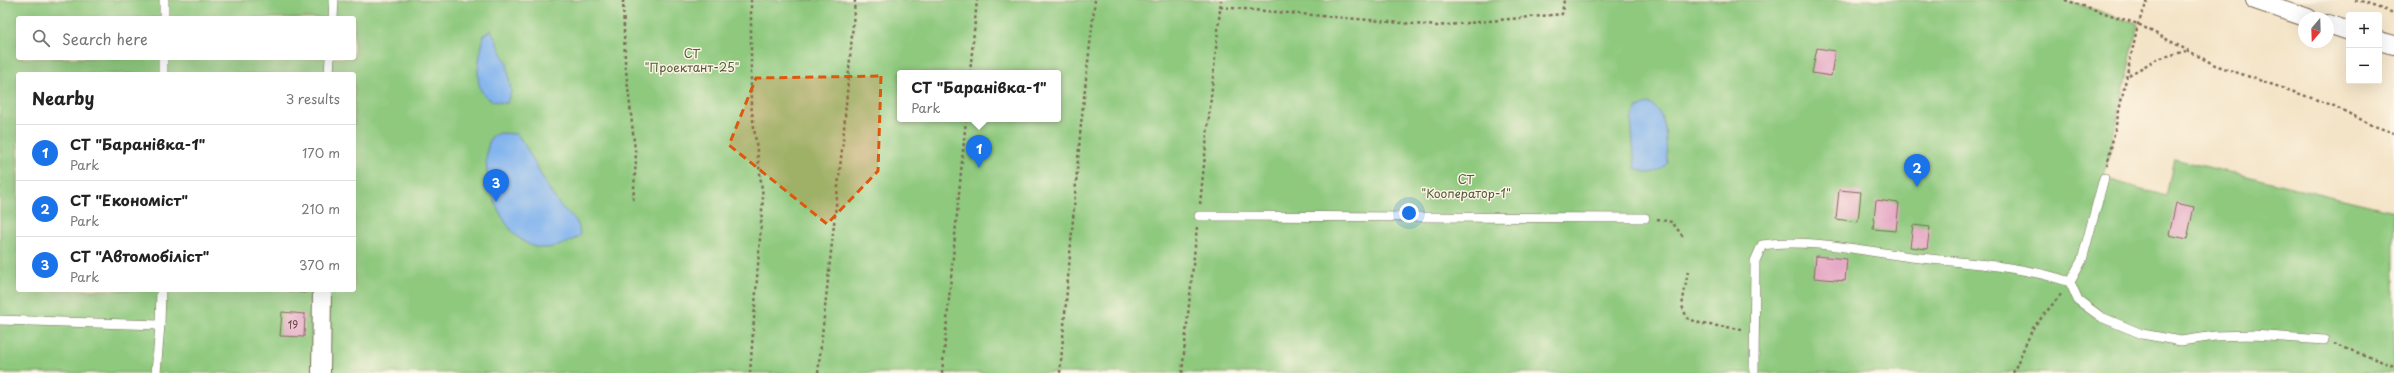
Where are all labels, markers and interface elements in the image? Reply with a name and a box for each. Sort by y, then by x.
north arrow [2298,12,2334,48]
map controls [2346,12,2382,84]
button: + [2346,12,2382,48]
search box [16,16,356,60]
icon: search [30,27,52,49]
text: Search here [62,27,148,50]
park label: СТ "Проектант-25" [645,44,739,76]
button: − [2346,48,2382,84]
popup [897,70,1061,122]
text: СТ "Баранівка-1" [911,75,1047,98]
text: Nearby [32,85,94,111]
text: 3 results [286,89,340,108]
text: Park [911,98,940,117]
text: СТ "Баранівка-1" [70,132,205,155]
pin: 1 [966,135,992,168]
text: 1 [42,143,48,162]
text: 170 m [302,143,340,162]
pin: 2 [1904,154,1930,187]
text: Park [70,155,99,174]
pin: 3 [483,169,509,202]
park label: СТ "Кооператор-1" [1421,170,1511,202]
text: СТ "Економіст" [70,188,188,211]
text: 2 [40,199,50,218]
text: 210 m [301,199,340,218]
your location [1399,203,1419,223]
text: Park [70,211,99,230]
text: СТ "Автомобіліст" [70,244,209,267]
text: 3 [41,255,49,274]
text: 370 m [299,255,340,274]
text: Park [70,267,99,286]
house number: 19 [288,317,298,332]

